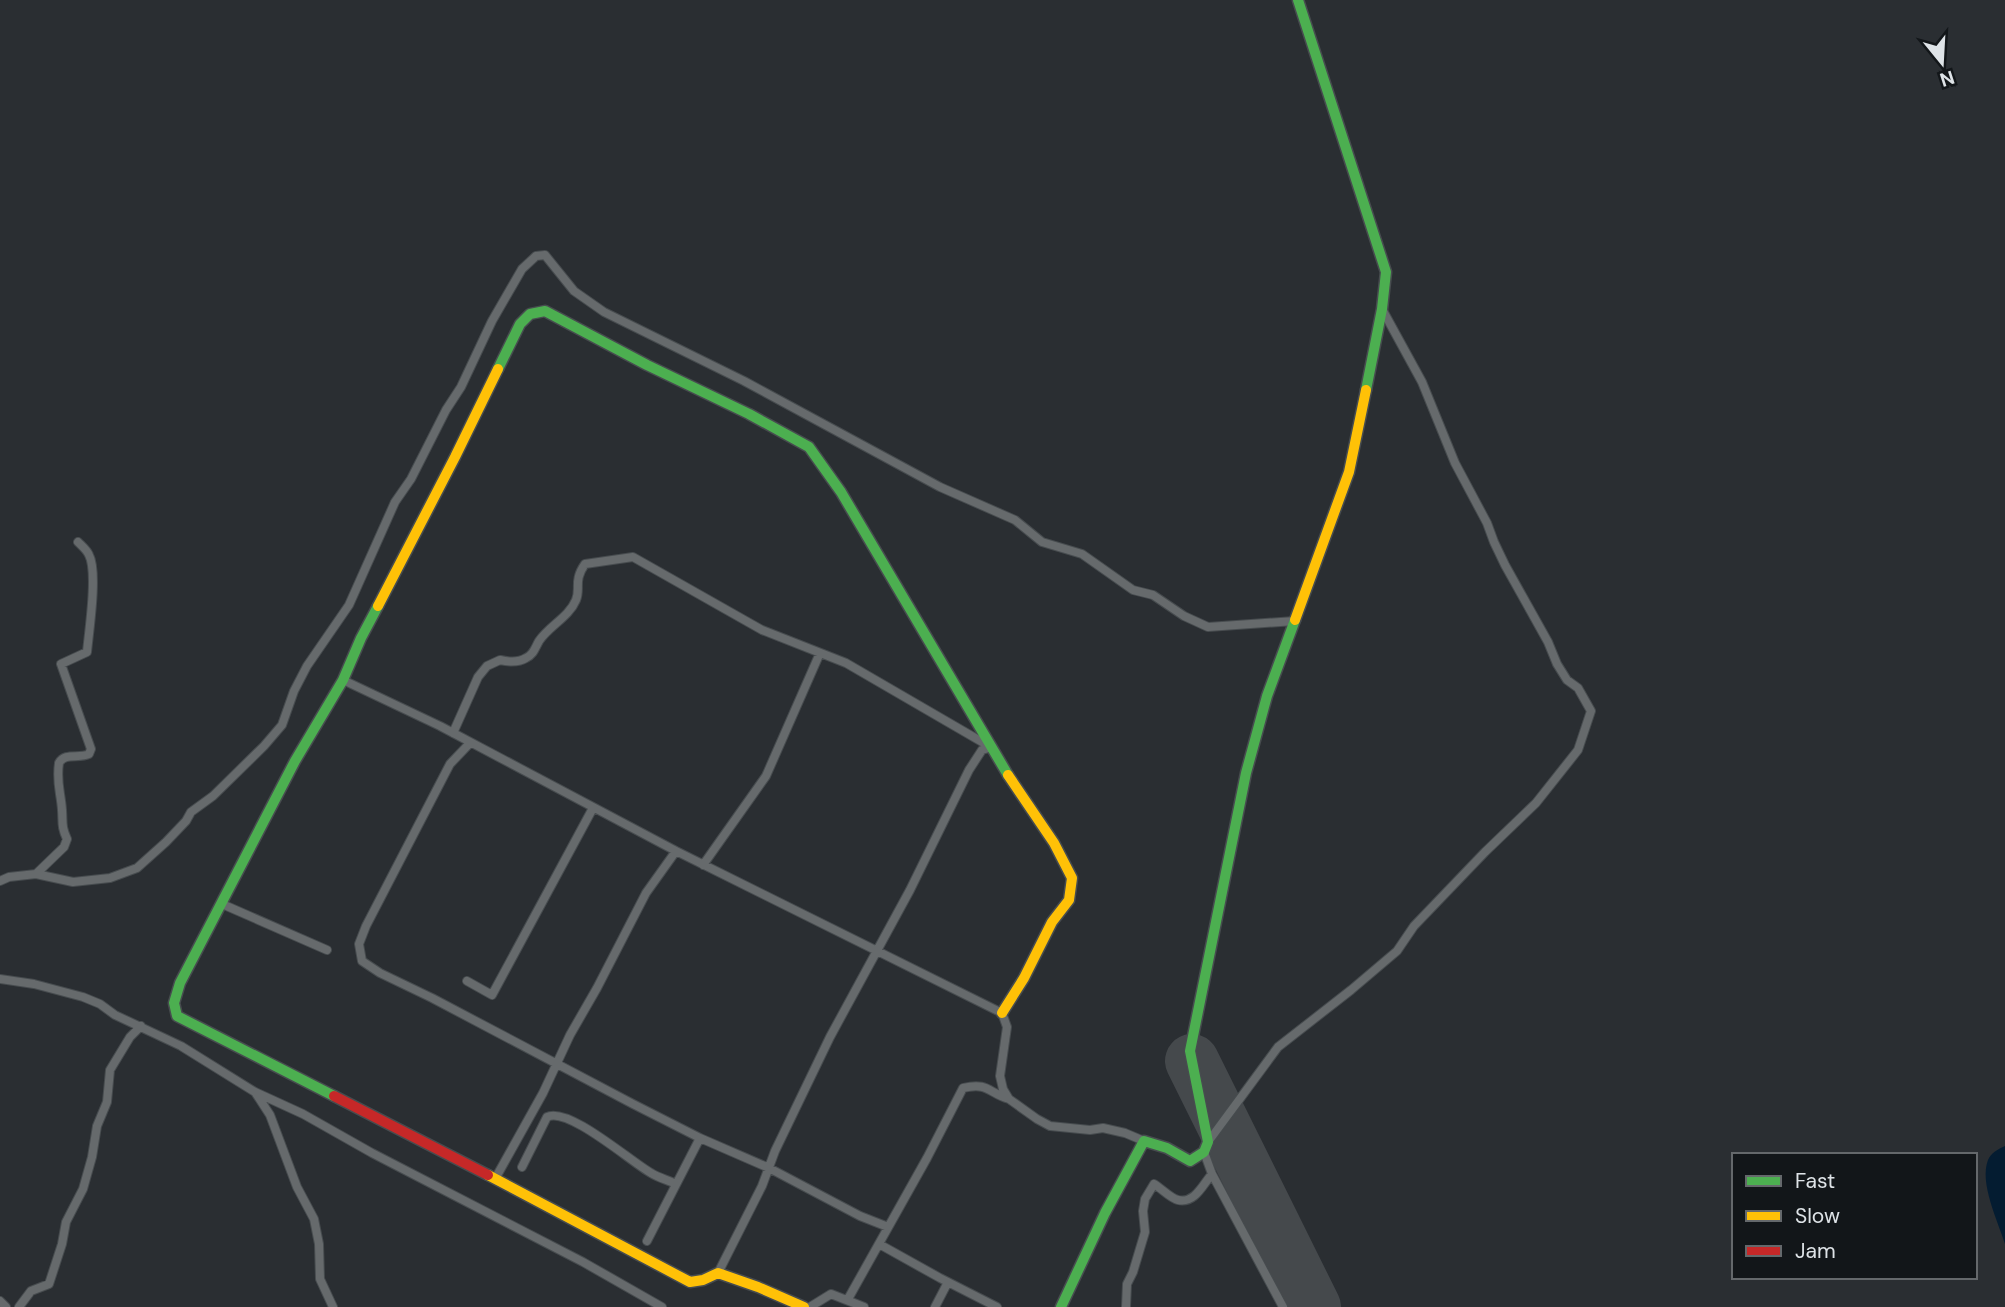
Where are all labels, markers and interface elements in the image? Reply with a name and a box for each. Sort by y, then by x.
north arrow [1907,28,1977,98]
text: N [1937,65,1958,93]
legend [1732,1153,1977,1279]
text: Fast [1795,1167,1835,1195]
text: Slow [1795,1202,1840,1230]
text: Jam [1795,1237,1836,1265]

